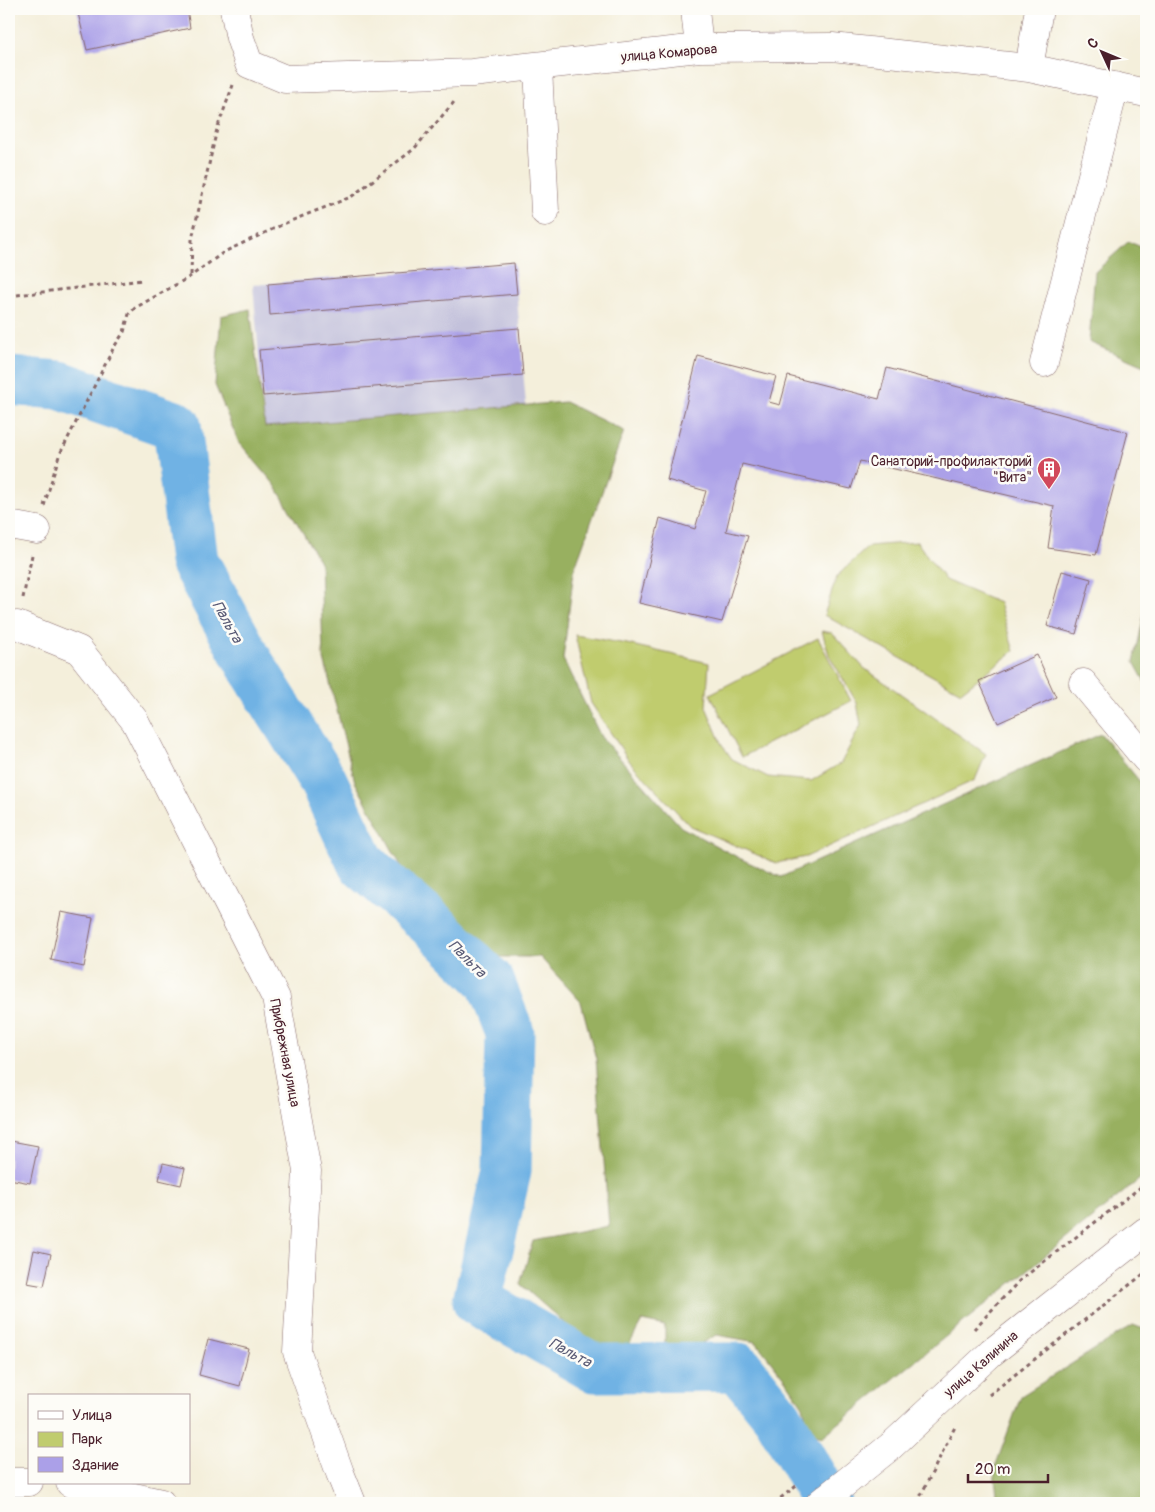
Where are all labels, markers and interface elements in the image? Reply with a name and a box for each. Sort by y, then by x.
north arrow [1078,28,1128,78]
text: С [1084,34,1102,52]
street label: улица Комарова [619,40,718,66]
place label: Санаторий-профилакторий "Вита" [871,453,1032,486]
building icon: Санаторий-профилакторий "Вита" [1036,456,1062,490]
water label: Пальта [208,598,247,647]
water label: Пальта [444,936,490,982]
street label: Прибрежная улица [266,998,304,1108]
street label: улица Калинина [940,1327,1022,1402]
water label: Пальта [546,1334,595,1372]
legend [28,1394,190,1484]
text: Улица [72,1406,112,1425]
text: Парк [72,1430,103,1449]
scale bar [968,1452,1048,1484]
text: Здание [72,1456,119,1475]
text: 20 m [975,1460,1010,1479]

